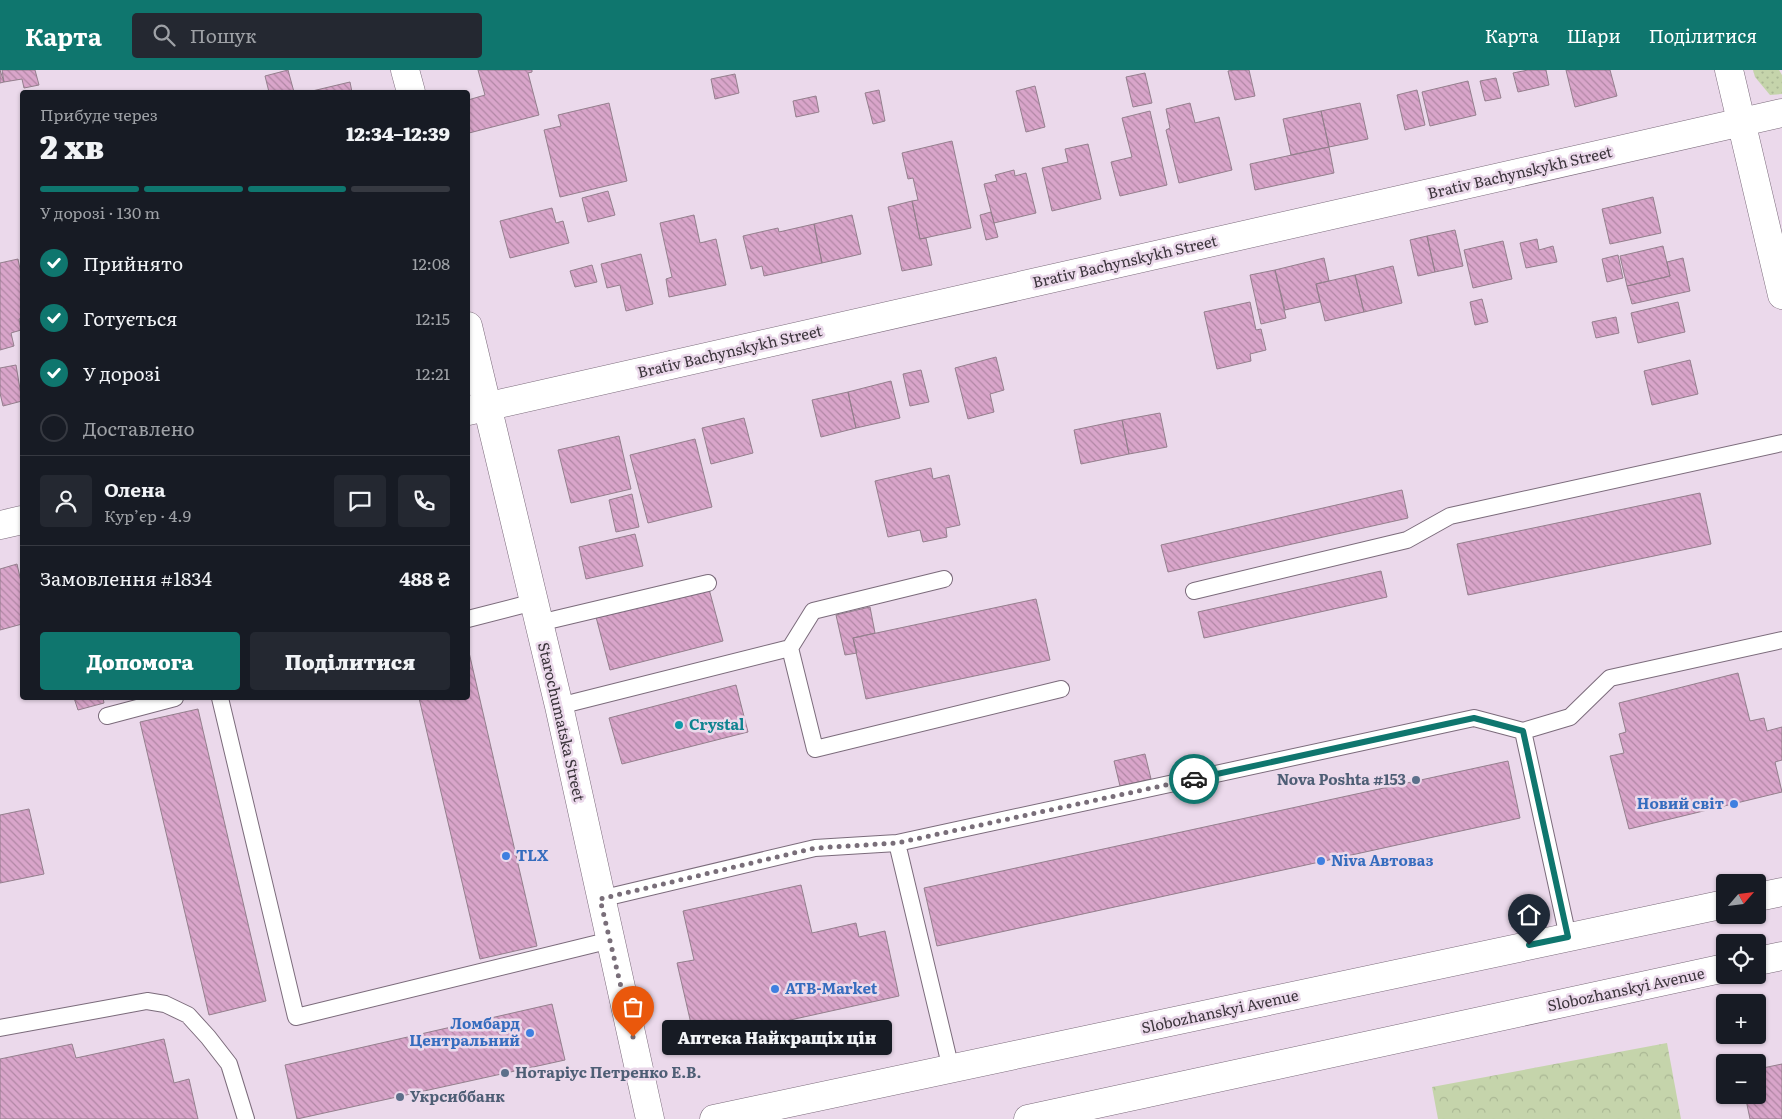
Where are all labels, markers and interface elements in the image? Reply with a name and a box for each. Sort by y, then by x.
search box [132,13,482,58]
text: Карта [25,18,102,53]
icon: search [150,21,178,49]
text: Пошук [190,21,257,49]
text: Карта [1485,22,1539,49]
text: Шари [1567,22,1621,49]
text: Поділитися [1649,22,1757,49]
text: Прибуде через [40,102,158,126]
text: 12:34–12:39 [346,119,450,147]
text: 2 хв [40,121,104,169]
street label: Brativ Bachynskykh Street [1425,139,1614,204]
text: У дорозі · 130 m [40,200,160,224]
street label: Brativ Bachynskykh Street [1030,228,1219,293]
icon: check [40,249,68,277]
text: Прийнято [83,249,183,277]
text: 12:08 [412,251,450,275]
icon: check [40,304,68,332]
text: Готується [83,304,178,332]
text: 12:15 [415,306,450,330]
street label: Brativ Bachynskykh Street [635,318,824,383]
icon: check [40,359,68,387]
text: У дорозі [83,359,160,387]
text: 12:21 [416,361,450,385]
text: Доставлено [83,414,195,442]
button: person [40,475,92,527]
text: Олена [104,475,166,503]
button: chat [334,475,386,527]
button: phone [398,475,450,527]
text: Кур’єр · 4.9 [104,503,191,527]
text: Замовлення #1834 [40,564,212,592]
text: 488 ₴ [399,564,450,592]
button: Допомога [40,632,240,690]
button: Поділитися [250,632,450,690]
street label: Starochumatska Street [533,640,592,804]
place label: Crystal [689,712,745,735]
marker: Crystal [673,719,685,731]
courier [1169,754,1219,804]
icon: car [1180,765,1208,793]
place label: Nova Poshta #153 [1277,767,1406,790]
marker: Nova Poshta #153 [1410,774,1422,786]
place label: Новий світ [1637,791,1724,814]
marker: Новий світ [1728,798,1740,810]
place label: TLX [516,843,549,866]
place label: Niva Автоваз [1331,848,1433,871]
marker: TLX [500,850,512,862]
marker: Niva Автоваз [1315,855,1327,867]
north arrow [1716,874,1766,924]
map controls [1716,874,1766,1104]
pin [1508,894,1550,945]
icon: home [1515,901,1543,929]
button: locate [1716,934,1766,984]
street label: Slobozhanskyi Avenue [1545,961,1707,1016]
place label: ATB-Market [785,976,878,999]
marker: ATB-Market [769,983,781,995]
street label: Slobozhanskyi Avenue [1139,983,1301,1038]
pin [612,986,654,1037]
icon: bag [619,993,647,1021]
button: + [1716,994,1766,1044]
place label: Ломбард Центральний [409,1011,520,1051]
callout: Аптека Найкращiх цiн [663,1020,893,1054]
text: Аптека Найкращiх цiн [678,1025,876,1049]
marker: Ломбард Центральний [524,1027,536,1039]
button: − [1716,1054,1766,1104]
place label: Нотаріус Петренко Е.В. [515,1060,701,1083]
marker: Нотаріус Петренко Е.В. [499,1067,511,1079]
place label: Укрсиббанк [410,1084,505,1107]
marker: Укрсиббанк [394,1091,406,1103]

